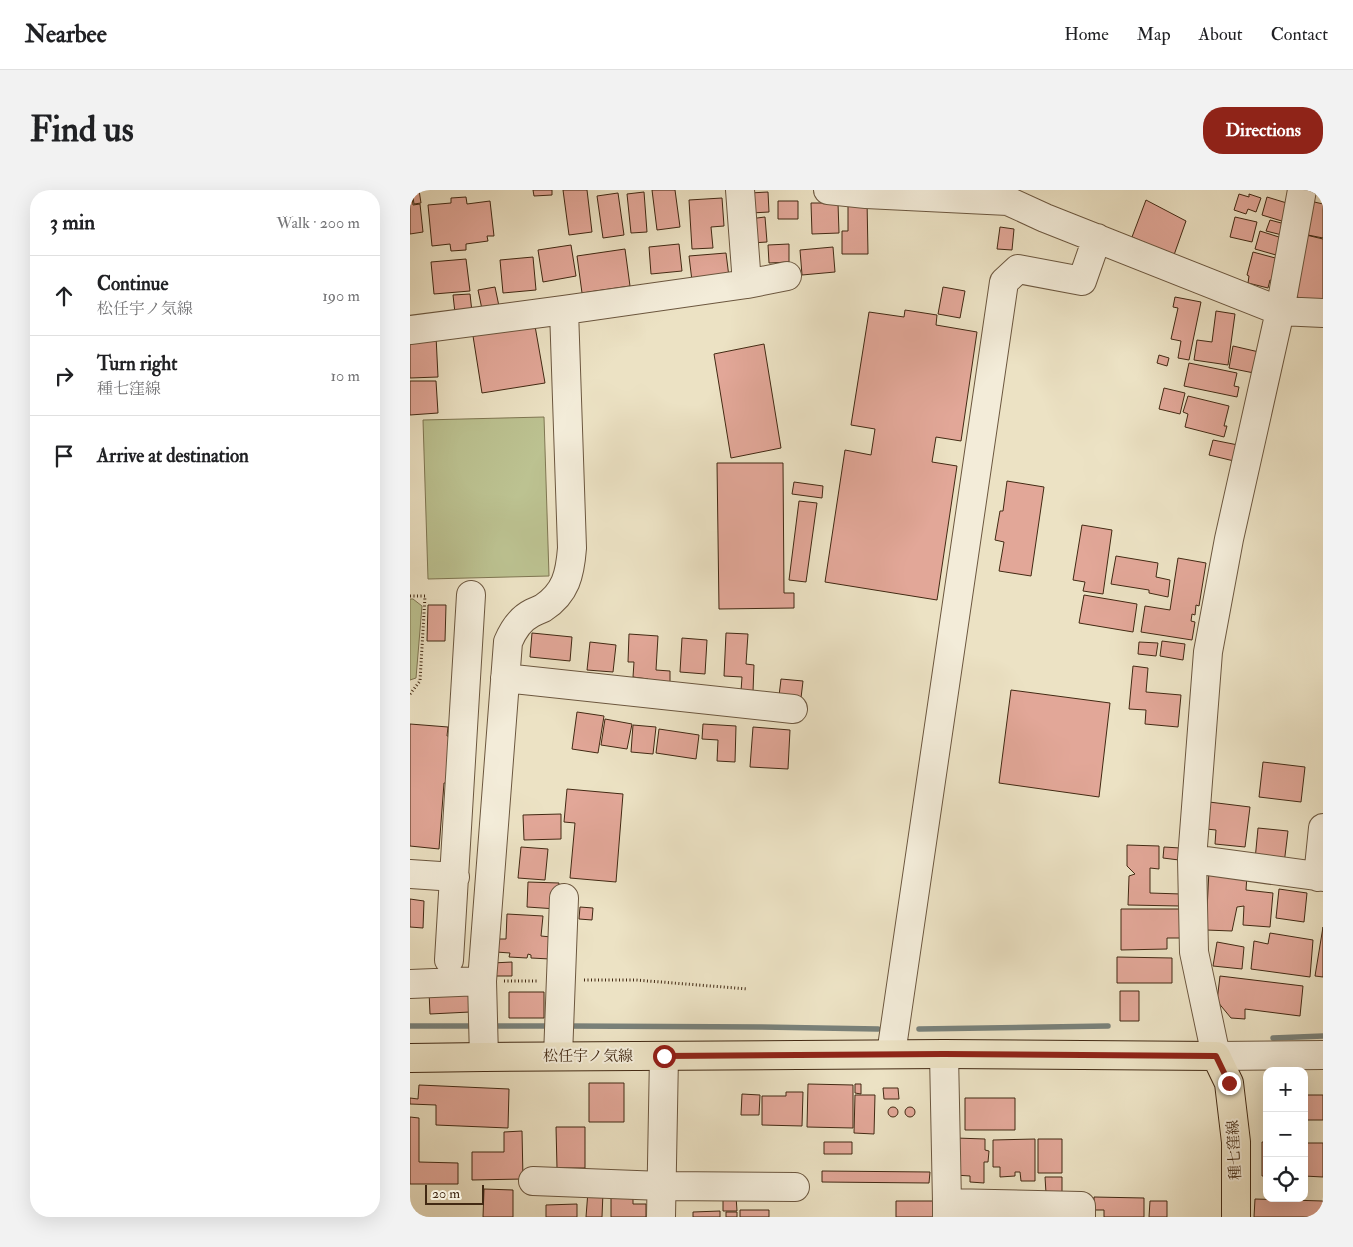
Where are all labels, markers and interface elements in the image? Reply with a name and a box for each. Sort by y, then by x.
text: Nearbee [25,19,107,50]
text: Home [1064,23,1109,46]
text: Map [1137,23,1171,46]
text: About [1199,23,1243,46]
text: Contact [1271,23,1328,46]
button: Directions [1203,107,1323,154]
text: Find us [30,108,134,152]
text: 3 min [50,209,95,236]
text: Walk · 200 m [277,213,360,233]
text: Continue [97,272,168,296]
icon: ahead [50,282,78,310]
text: 190 m [322,286,360,306]
text: 松任宇ノ気線 [97,299,193,319]
text: Turn right [97,352,177,376]
icon: right [50,362,78,390]
text: 10 m [330,366,360,386]
text: 種七窪線 [97,379,161,399]
icon: arrive [50,442,78,470]
text: Arrive at destination [97,444,249,468]
route start [653,1045,676,1068]
street label: 松任宇ノ気線 [543,1047,633,1066]
map controls [1263,1067,1308,1202]
button: + [1263,1067,1308,1112]
route end [1218,1072,1241,1095]
button: − [1263,1112,1308,1157]
street label: 種七窪線 [1223,1120,1246,1180]
button: locate [1263,1157,1308,1202]
scale bar [425,1182,484,1205]
text: 20 m [432,1185,460,1202]

